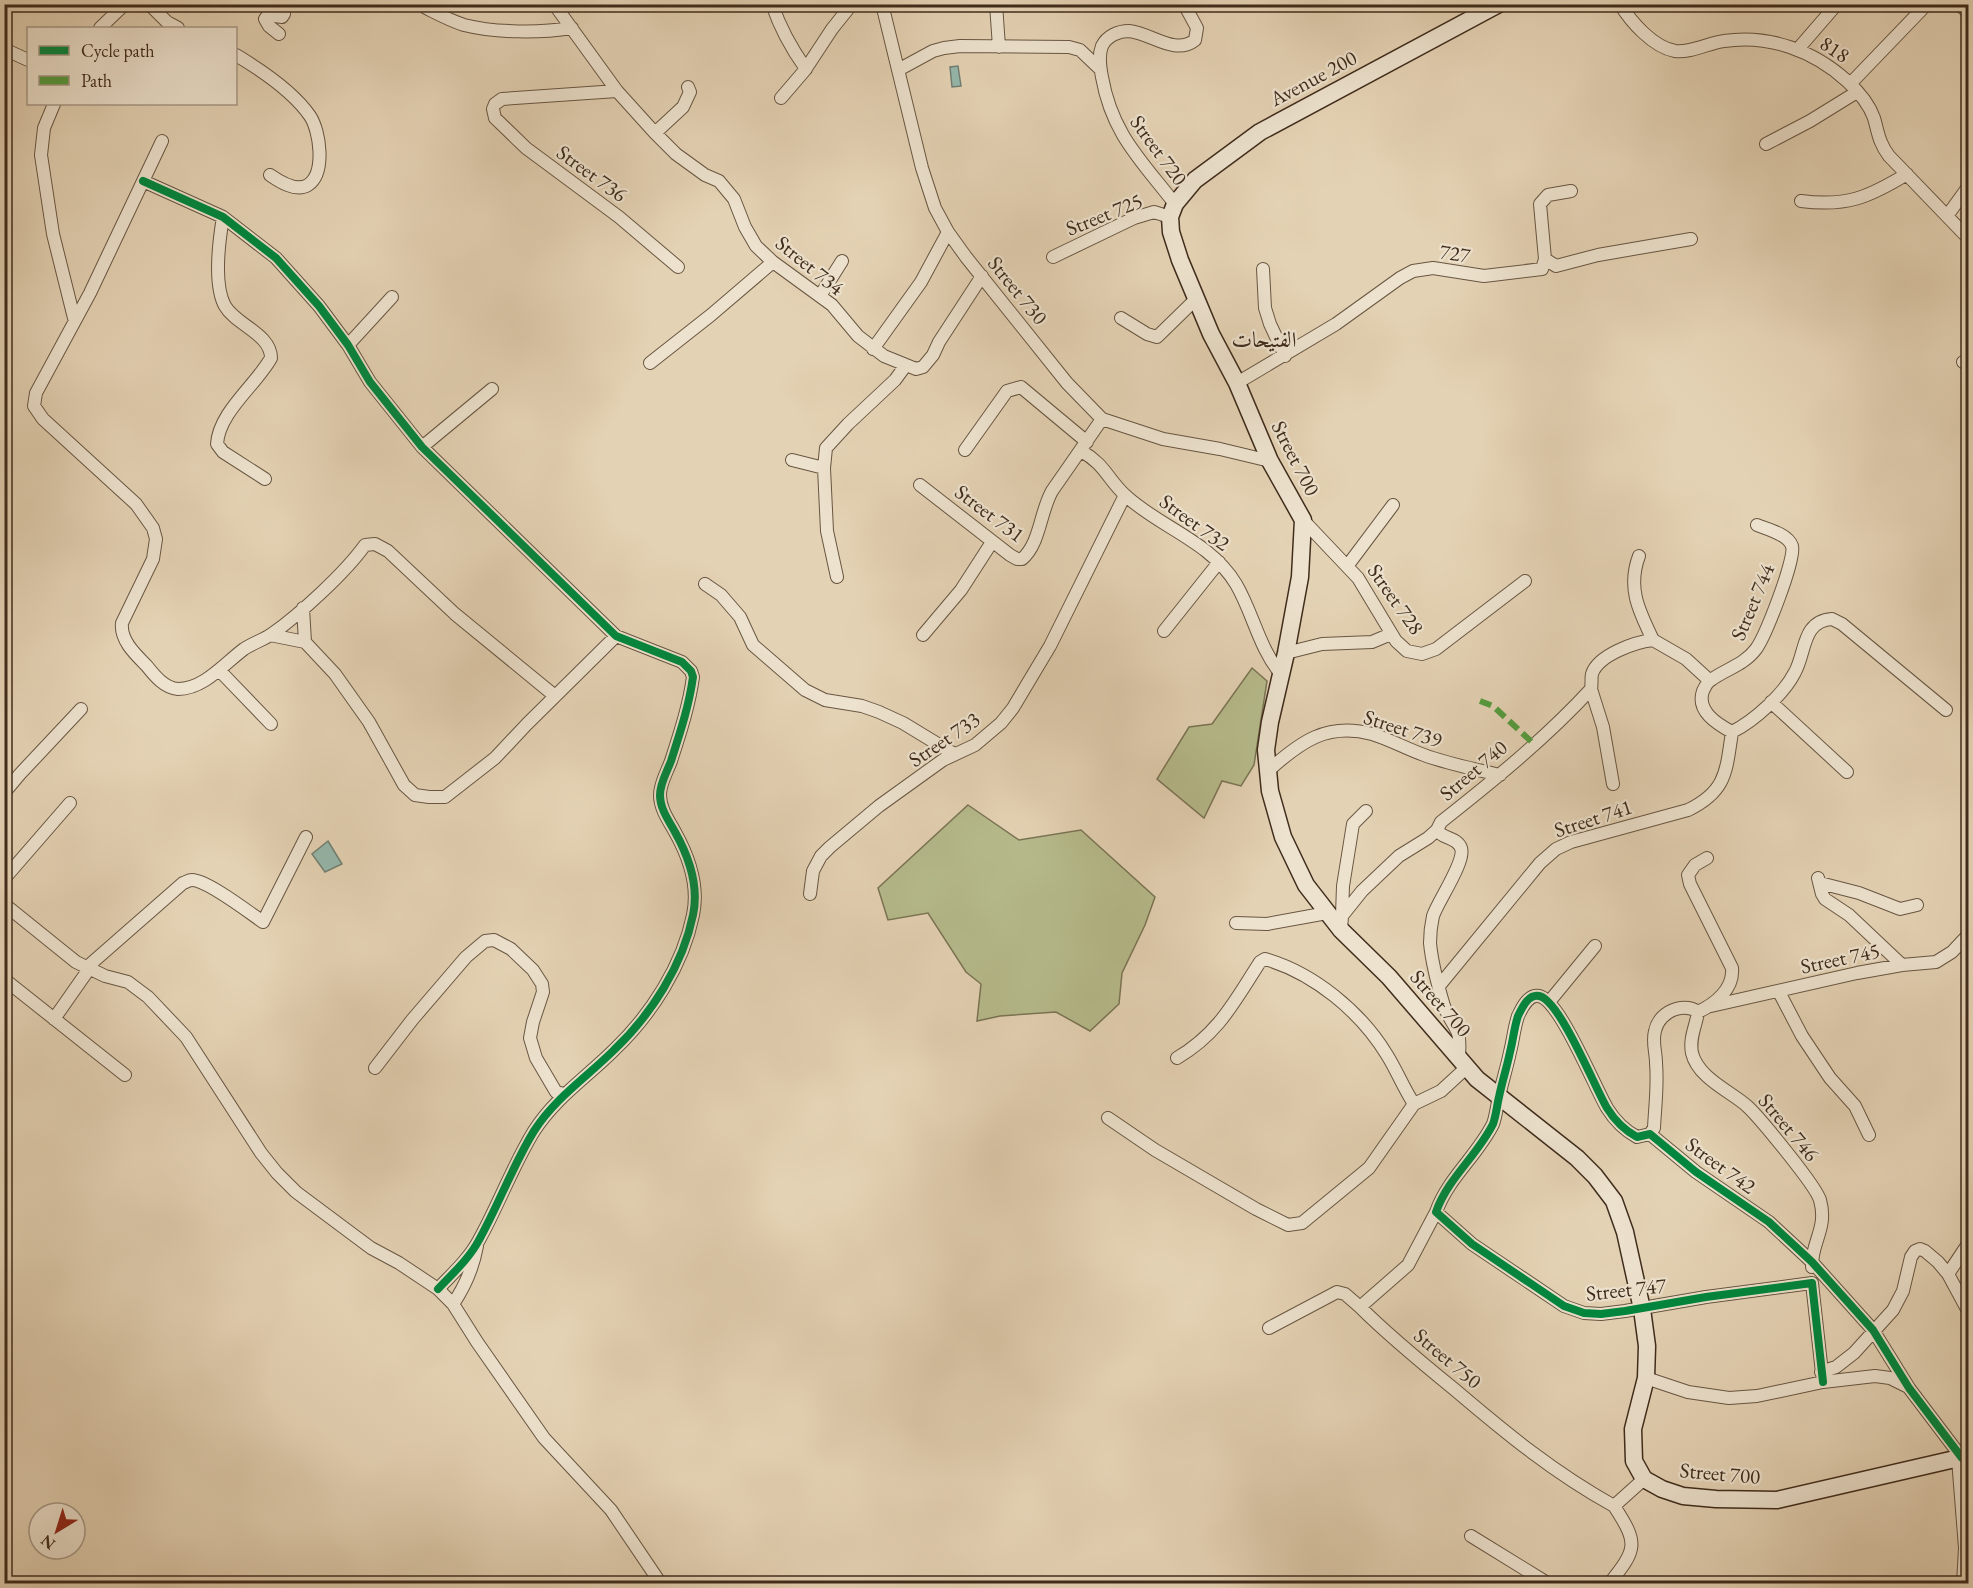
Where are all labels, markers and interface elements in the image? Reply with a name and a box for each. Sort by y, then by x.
legend [27,27,237,105]
street label: 818 [1815,29,1855,69]
text: Cycle path [81,39,155,62]
street label: Avenue 200 [1264,44,1361,113]
text: Path [81,69,112,92]
street label: Street 720 [1124,109,1194,191]
street label: Street 736 [551,138,633,208]
street label: Street 725 [1062,186,1146,242]
street label: Street 734 [770,229,851,301]
street label: 727 [1438,238,1473,269]
street label: Street 730 [982,250,1054,330]
district label: الفتيحات [1232,325,1296,354]
street label: Street 700 [1266,416,1326,500]
street label: Street 731 [950,478,1030,548]
street label: Street 732 [1154,487,1236,557]
street label: Street 728 [1362,558,1430,640]
street label: Street 744 [1724,559,1781,644]
street label: Street 739 [1361,703,1445,753]
street label: Street 733 [903,705,985,773]
street label: Street 740 [1433,734,1513,806]
street label: Street 741 [1551,793,1635,843]
street label: Street 745 [1798,936,1882,980]
street label: Street 700 [1404,964,1478,1042]
street label: Street 746 [1753,1087,1825,1167]
street label: Street 742 [1680,1130,1762,1200]
street label: Street 747 [1585,1271,1668,1307]
street label: Street 750 [1408,1322,1488,1394]
street label: Street 700 [1679,1456,1761,1490]
north arrow [27,1501,87,1561]
text: N [36,1530,60,1555]

